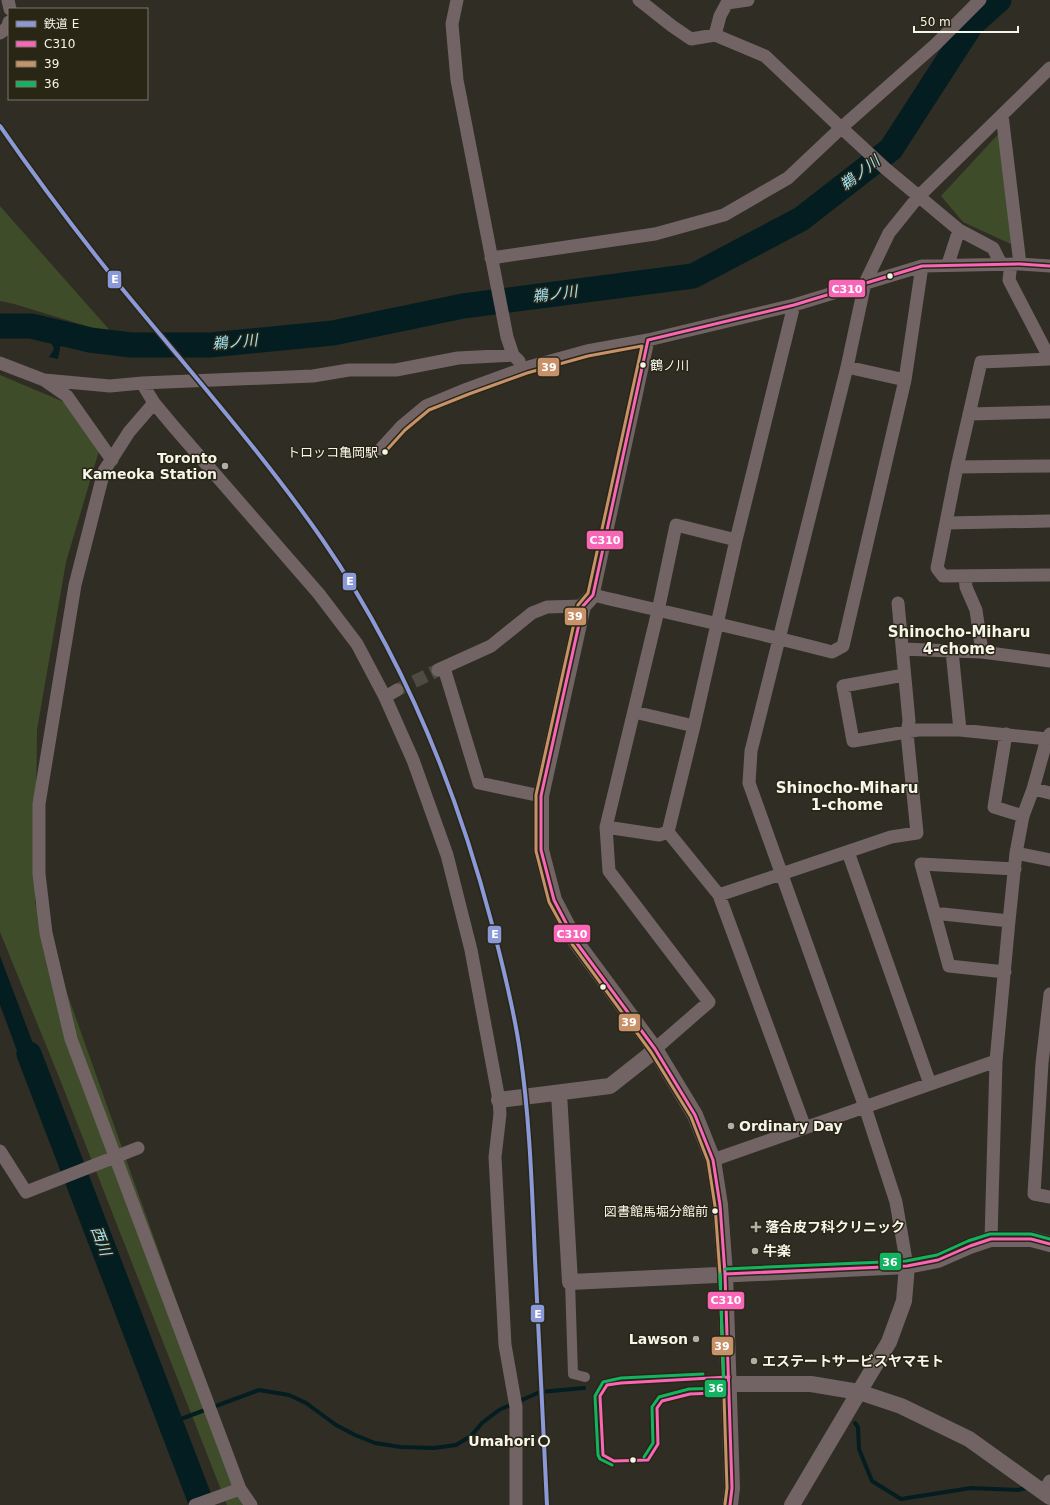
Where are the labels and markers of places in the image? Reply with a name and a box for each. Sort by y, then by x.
unlabelled marker [885,271,895,281]
place label: 鶴ノ川 [650,358,689,373]
marker: 鶴ノ川 [638,360,648,370]
place label: トロッコ亀岡駅 [287,445,378,460]
marker: トロッコ亀岡駅 [380,447,390,457]
place label: Toronto Kameoka Station [82,450,217,482]
marker: Toronto Kameoka Station [220,461,230,471]
unlabelled marker [598,982,608,992]
place label: Ordinary Day [739,1118,843,1134]
marker: Ordinary Day [726,1121,736,1131]
place label: 図書館馬堀分館前 [604,1204,708,1219]
marker: 図書館馬堀分館前 [710,1206,720,1216]
place label: 落合皮フ科クリニック [765,1219,905,1235]
marker: 落合皮フ科クリニック [750,1221,762,1233]
place label: 牛楽 [763,1243,791,1259]
marker: 牛楽 [750,1246,760,1256]
place label: Lawson [629,1331,688,1347]
marker: Lawson [691,1334,701,1344]
place label: エステートサービスヤマモト [762,1353,944,1369]
marker: エステートサービスヤマモト [749,1356,759,1366]
place label: Umahori [468,1433,535,1449]
marker: Umahori [538,1435,550,1447]
unlabelled marker [628,1455,638,1465]

